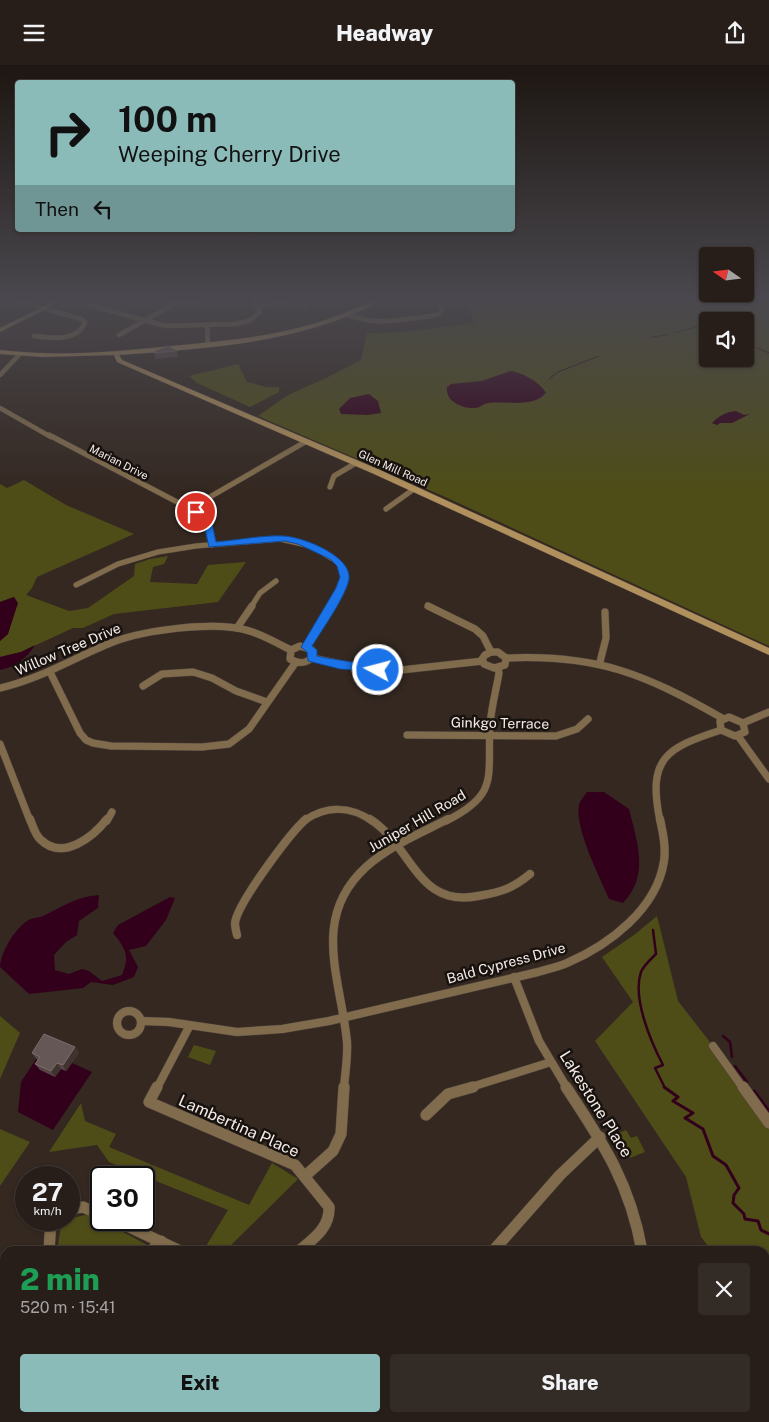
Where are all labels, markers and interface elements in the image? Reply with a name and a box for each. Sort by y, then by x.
icon: menu [20,19,48,47]
icon: share [721,19,749,47]
text: Headway [336,20,433,46]
text: 100 m [118,99,217,140]
icon: right [35,100,100,165]
text: Weeping Cherry Drive [118,141,341,167]
icon: left [89,195,117,223]
text: Then [35,198,79,220]
north arrow [699,247,754,303]
map controls [699,247,754,367]
button: sound [699,312,754,367]
street label: Marian Drive [88,442,150,482]
street label: Glen Mill Road [357,447,429,489]
pin [175,491,217,533]
icon: arrive [182,498,210,526]
street label: Willow Tree Drive [13,620,123,678]
position arrow [351,643,403,695]
street label: Ginkgo Terrace [451,714,549,732]
street label: Juniper Hill Road [366,787,468,855]
street label: Bald Cypress Drive [445,939,567,987]
street label: Lakestone Place [556,1047,636,1161]
street label: Lambertina Place [176,1091,302,1161]
speed limit sign: 30 [90,1166,155,1231]
text: 27 [32,1177,63,1207]
text: km/h [33,1204,62,1218]
text: 2 min [20,1261,100,1297]
button: close [698,1263,750,1315]
text: 520 m · 15:41 [20,1298,115,1317]
button: Exit [20,1354,380,1412]
button: Share [390,1354,750,1412]

